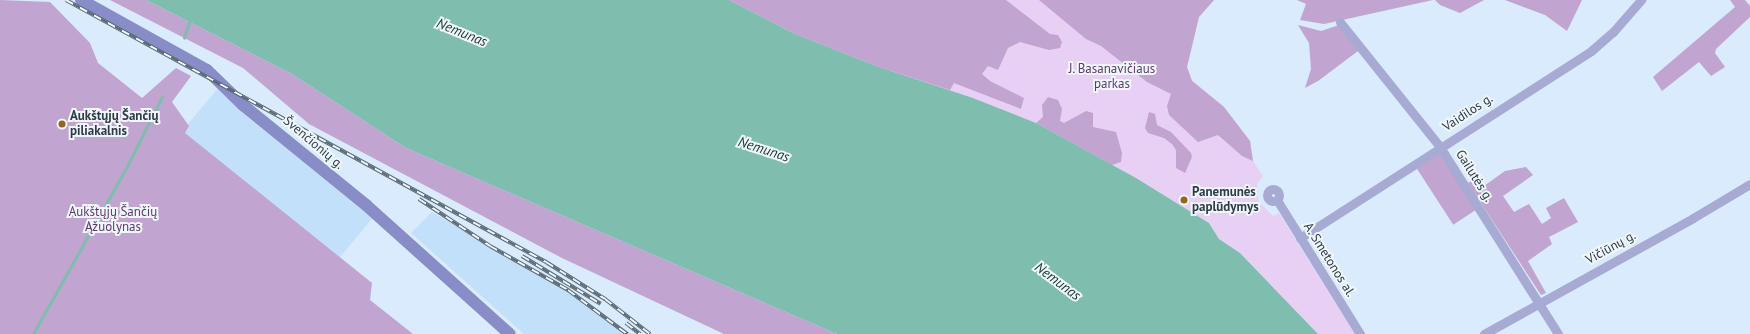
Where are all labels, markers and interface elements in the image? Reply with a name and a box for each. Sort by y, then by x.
water label: Nemunas [434,14,490,50]
park label: J. Basanavičiaus parkas [1068,62,1156,93]
street label: Vaidilos g. [1440,91,1496,135]
place label: Aukštųjų Šančių piliakalnis [70,109,159,140]
street label: Švenčionių g. [280,113,346,173]
marker: Aukštųjų Šančių piliakalnis [57,119,67,129]
water label: Nemunas [736,133,792,165]
street label: Gailutės g. [1452,147,1496,205]
place label: Panemunės paplūdymys [1192,185,1259,216]
marker: Panemunės paplūdymys [1179,195,1189,205]
park label: Aukštųjų Šančių Ąžuolynas [69,205,157,236]
street label: A. Smetonos al. [1300,220,1358,300]
street label: Vičiūnų g. [1583,228,1639,268]
water label: Nemunas [1032,258,1084,304]

